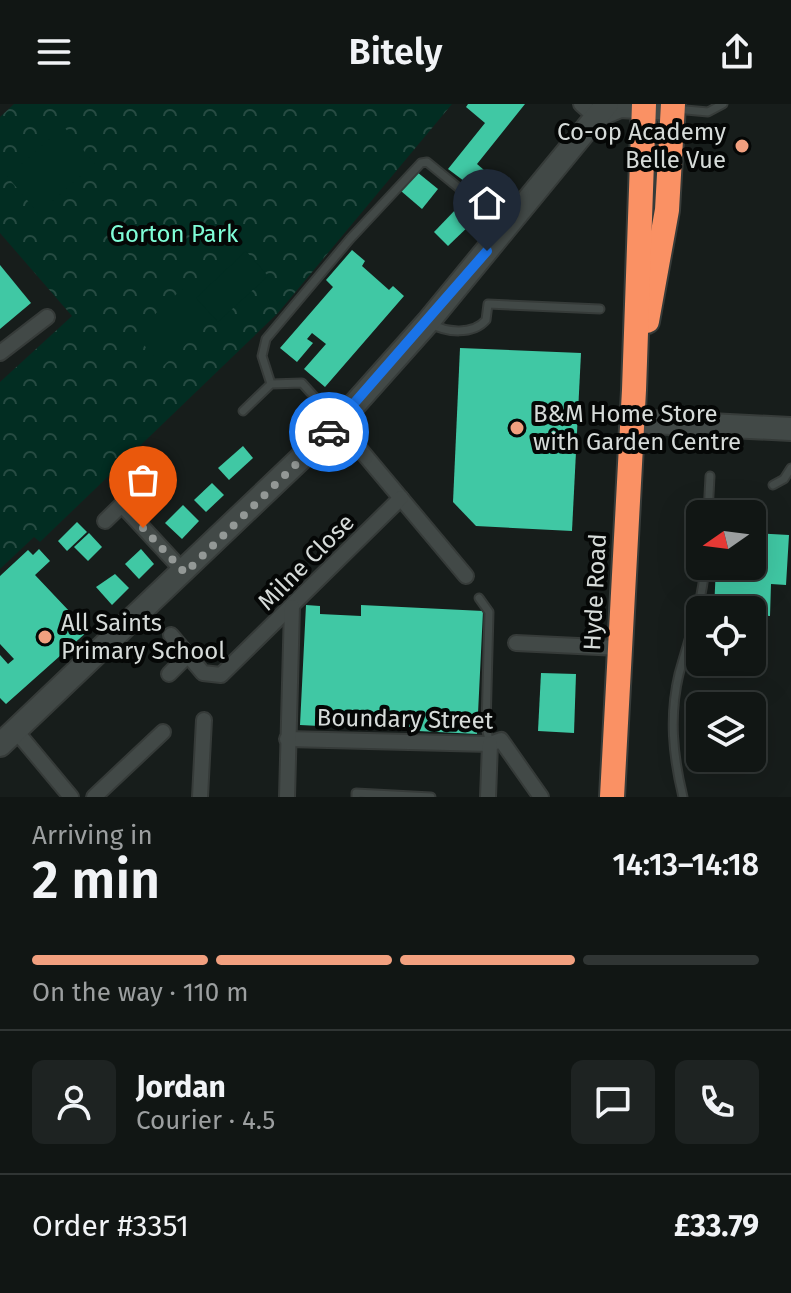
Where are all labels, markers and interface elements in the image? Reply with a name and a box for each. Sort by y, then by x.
icon: menu [32,30,76,74]
text: Bitely [349,30,442,74]
icon: share [715,30,759,74]
place label: Co-op Academy Belle Vue [557,118,726,174]
marker: Co-op Academy Belle Vue [733,137,751,155]
pin [453,169,521,251]
icon: home [465,181,509,225]
park label: Gorton Park [110,220,239,248]
courier [289,392,369,472]
place label: B&M Home Store with Garden Centre [533,400,741,456]
icon: car [307,410,351,454]
marker: B&M Home Store with Garden Centre [508,419,526,437]
pin [109,446,177,528]
icon: bag [121,458,165,502]
north arrow [686,500,766,580]
map controls [686,500,766,772]
street label: Milne Close [252,508,360,616]
street label: Hyde Road [578,533,612,651]
button: locate [686,596,766,676]
place label: All Saints Primary School [61,609,225,665]
marker: All Saints Primary School [36,628,54,646]
button: layers [686,692,766,772]
street label: Boundary Street [316,703,494,735]
text: Arriving in [32,820,153,851]
text: 14:13–14:18 [612,847,759,883]
text: 2 min [32,849,160,912]
text: On the way · 110 m [32,977,249,1008]
button: person [32,1060,116,1144]
button: chat [571,1060,655,1144]
button: phone [675,1060,759,1144]
text: Jordan [136,1069,226,1105]
text: Courier · 4.5 [136,1105,275,1136]
text: Order #3351 [32,1208,189,1244]
text: £33.79 [674,1208,759,1244]

